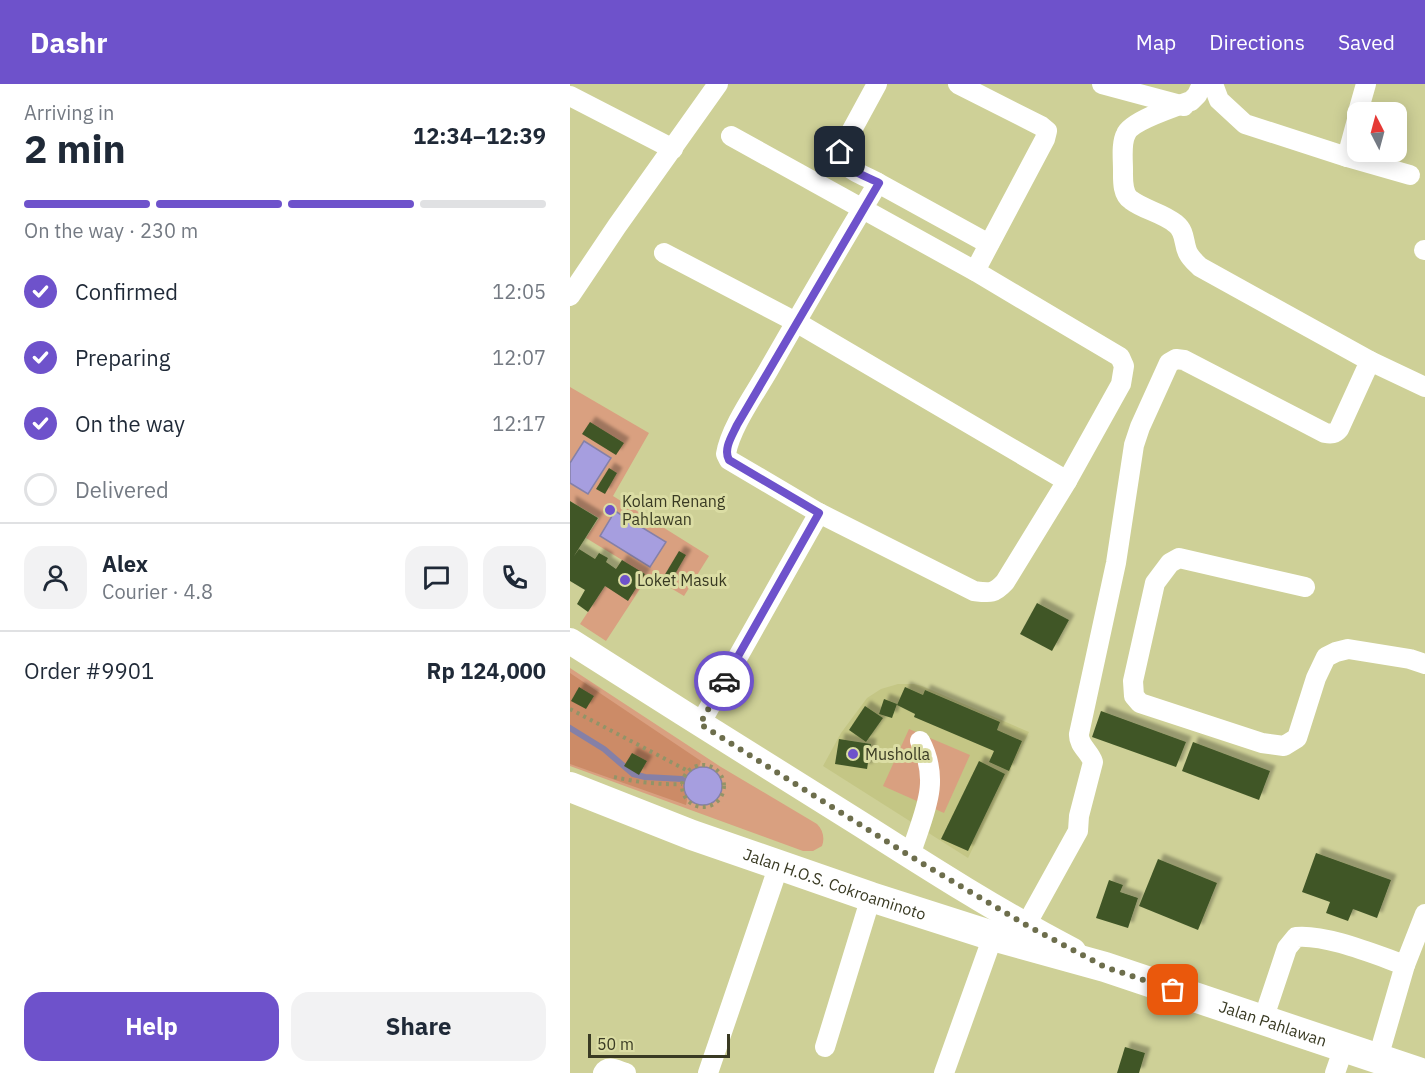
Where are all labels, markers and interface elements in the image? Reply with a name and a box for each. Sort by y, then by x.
text: Dashr [30,24,108,61]
text: Map [1136,28,1176,56]
text: Directions [1209,28,1305,56]
text: Saved [1338,28,1395,56]
text: Arriving in [24,99,114,126]
north arrow [1347,102,1407,162]
map controls [1347,102,1407,162]
text: 12:34–12:39 [413,121,546,150]
text: 2 min [24,123,126,174]
pin [814,126,865,177]
icon: home [823,135,856,168]
text: On the way · 230 m [24,217,198,244]
icon: check [24,275,57,308]
text: Confirmed [75,277,178,306]
text: 12:05 [492,278,546,305]
icon: check [24,341,57,374]
text: Preparing [75,343,170,372]
text: 12:07 [492,344,546,371]
icon: check [24,407,57,440]
text: On the way [75,409,185,438]
text: 12:17 [492,410,546,437]
text: Delivered [75,475,169,504]
place label: Kolam Renang Pahlawan [622,491,726,529]
marker: Kolam Renang Pahlawan [603,503,617,517]
button: person [24,546,87,609]
button: chat [405,546,468,609]
button: phone [483,546,546,609]
text: Alex [102,549,148,578]
place label: Loket Masuk [637,570,728,590]
marker: Loket Masuk [618,573,632,587]
text: Courier · 4.8 [102,578,213,605]
courier [694,651,754,711]
text: Order #9901 [24,656,154,685]
text: Rp 124,000 [427,656,546,685]
icon: car [708,665,741,698]
place label: Musholla [865,744,931,764]
marker: Musholla [846,747,860,761]
street label: Jalan H.O.S. Cokroaminoto [741,844,929,924]
pin [1147,964,1198,1015]
icon: bag [1156,973,1189,1006]
button: Help [24,992,279,1061]
button: Share [291,992,546,1061]
street label: Jalan Pahlawan [1217,996,1329,1051]
scale bar [588,1031,730,1058]
text: 50 m [597,1034,634,1054]

